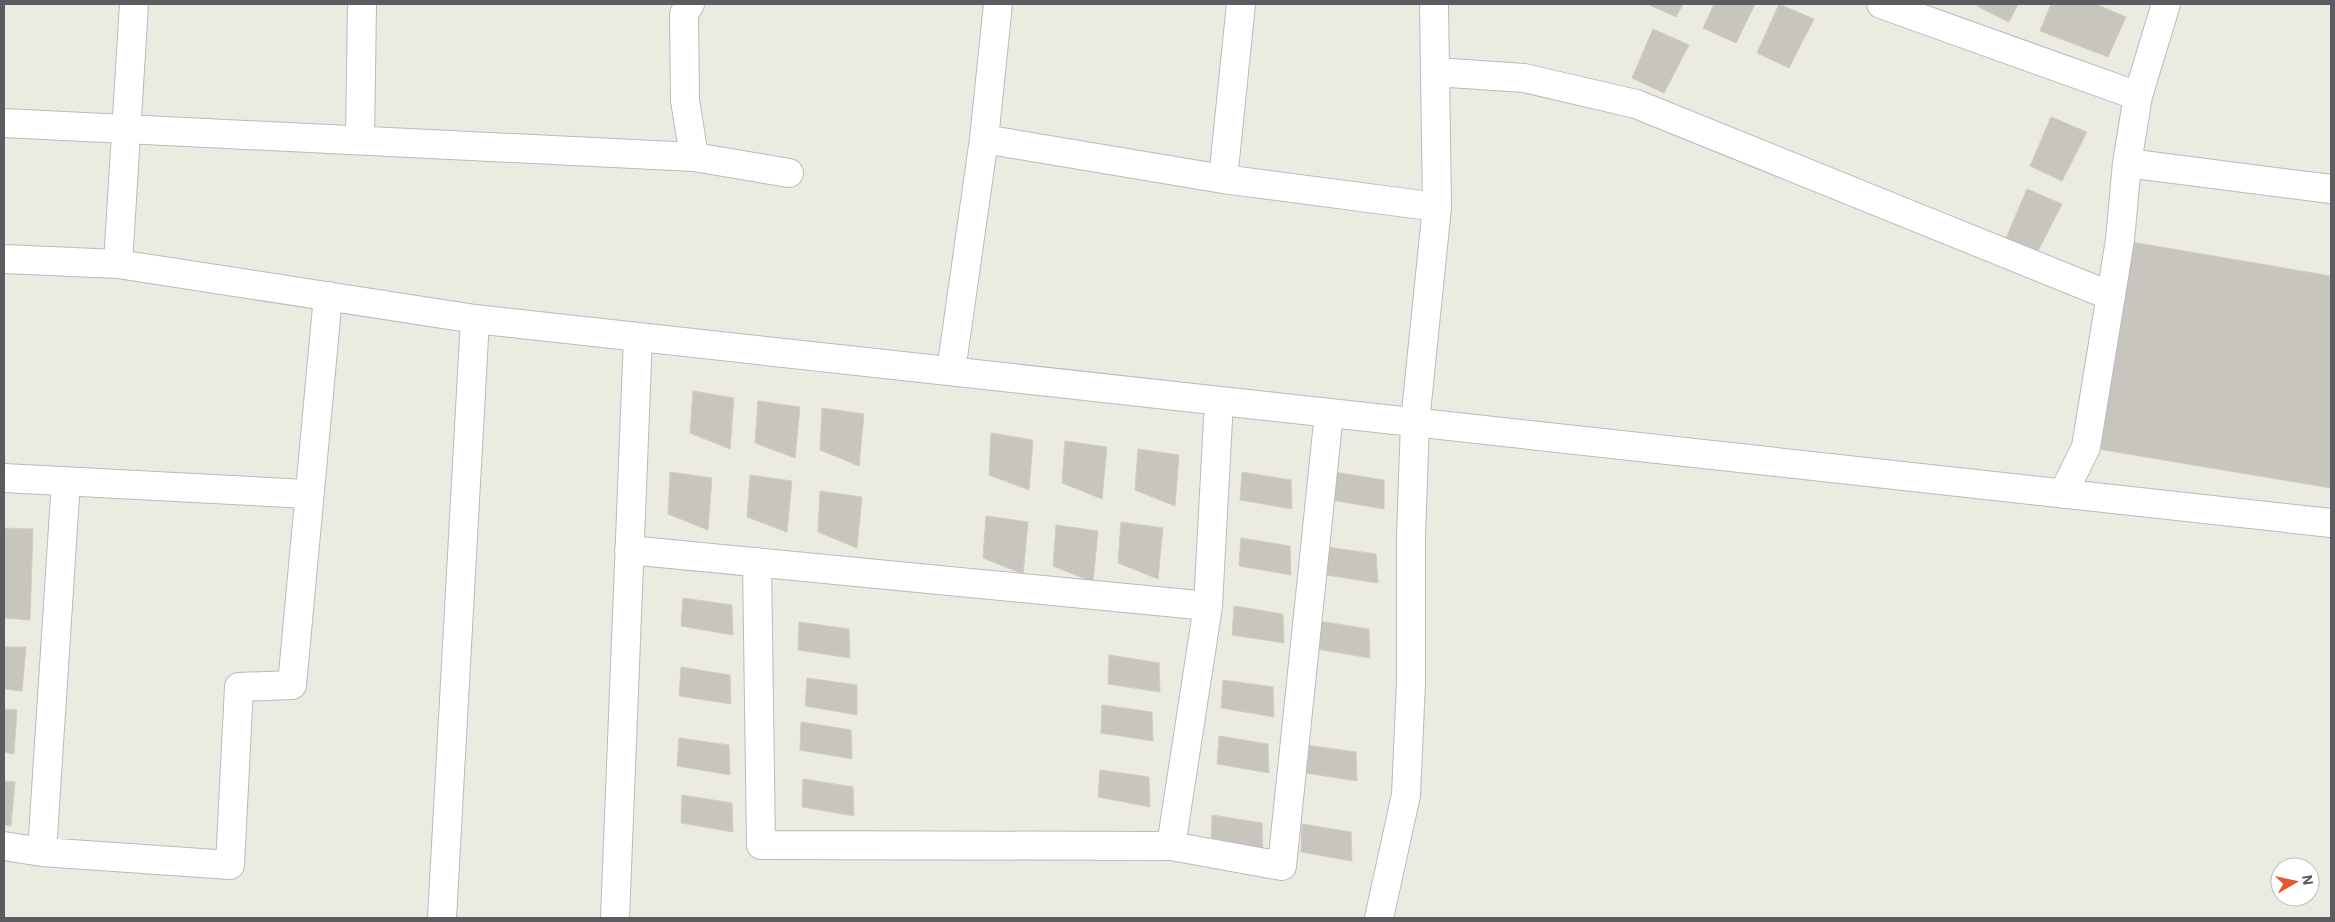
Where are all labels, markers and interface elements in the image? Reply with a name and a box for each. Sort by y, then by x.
north arrow [2270,857,2320,907]
text: N [2298,874,2318,886]

